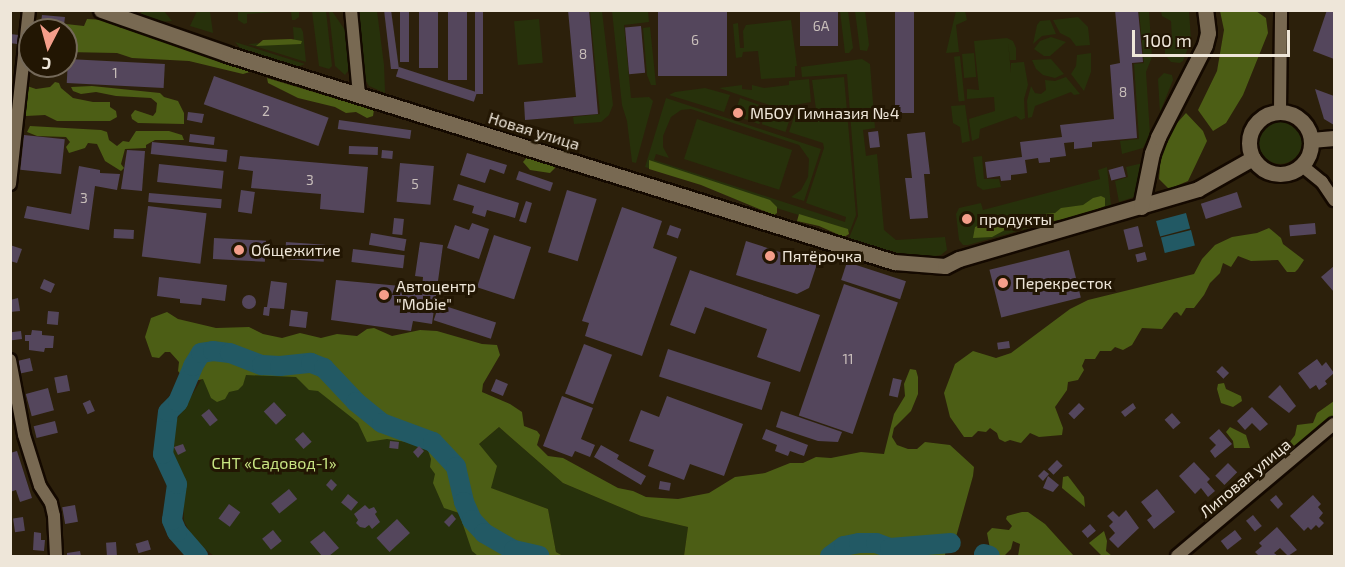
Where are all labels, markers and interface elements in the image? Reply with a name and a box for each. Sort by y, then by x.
north arrow [18,18,78,78]
house number: 6А [813,18,829,34]
scale bar [1135,18,1292,56]
text: 100 m [1143,29,1192,51]
house number: 6 [691,32,699,48]
house number: 8 [579,46,587,62]
text: С [41,54,52,74]
house number: 1 [112,65,118,81]
house number: 8 [1119,84,1127,100]
house number: 2 [262,103,270,119]
place label: МБОУ Гимназия №4 [750,103,899,123]
marker: МБОУ Гимназия №4 [731,106,745,120]
street label: Новая улица [486,108,582,154]
house number: 3 [306,172,314,188]
house number: 5 [411,176,419,192]
house number: 3 [80,190,88,206]
place label: продукты [979,209,1052,229]
marker: продукты [960,212,974,226]
place label: Общежитие [251,240,341,260]
marker: Общежитие [232,243,246,257]
place label: Пятёрочка [782,246,862,266]
marker: Пятёрочка [763,249,777,263]
place label: Перекресток [1015,273,1112,293]
place label: Автоцентр "Mobie" [396,276,476,314]
marker: Перекресток [996,276,1010,290]
marker: Автоцентр "Mobie" [377,288,391,302]
house number: 11 [842,351,854,367]
street label: Липовая улица [1196,434,1294,522]
park label: СНТ «Садовод-1» [212,453,336,473]

